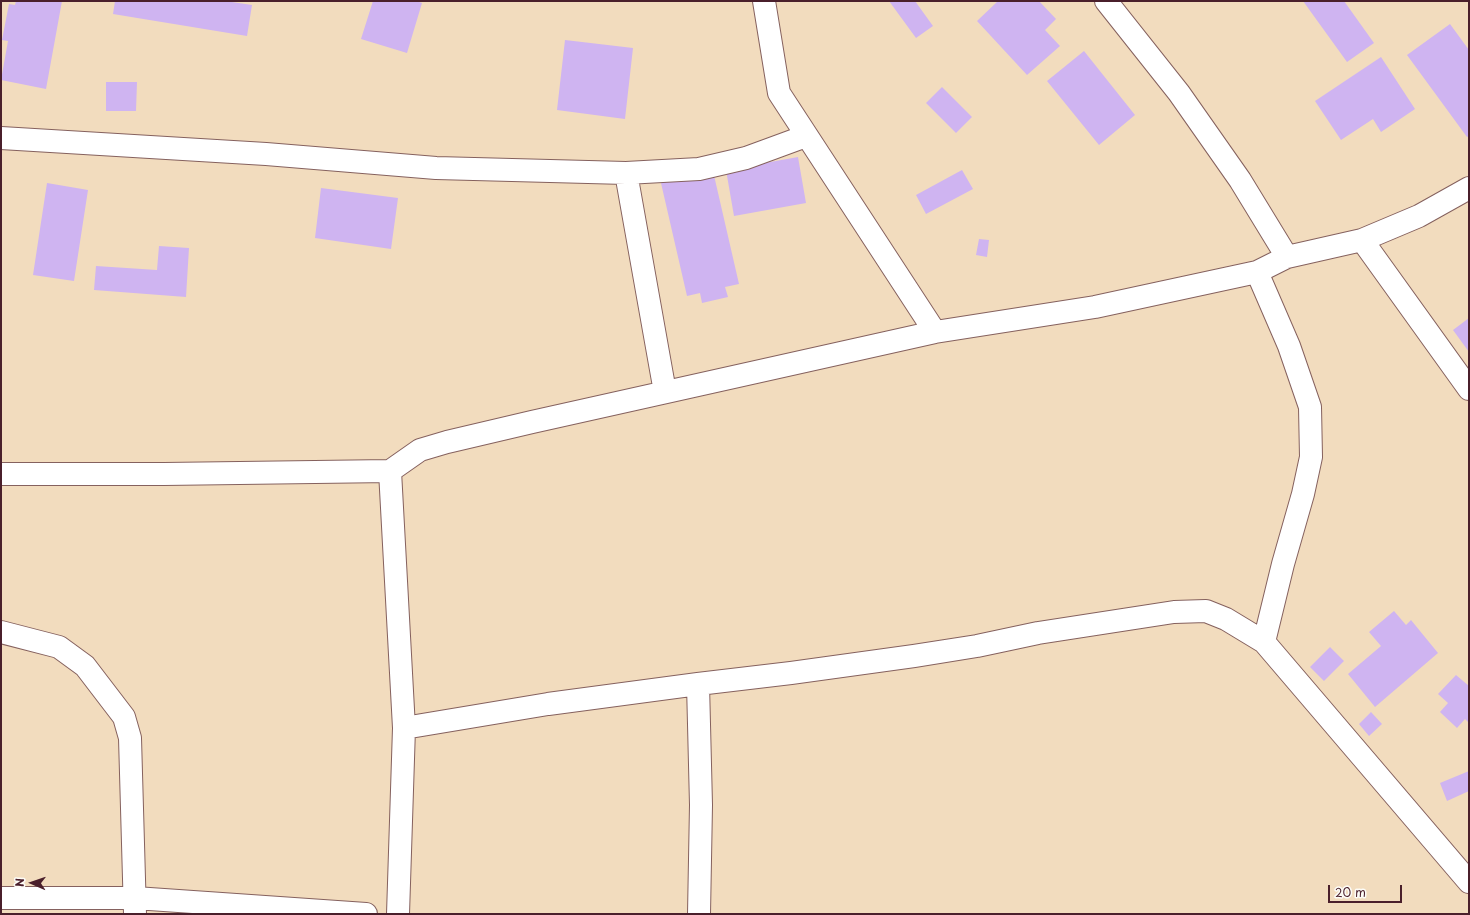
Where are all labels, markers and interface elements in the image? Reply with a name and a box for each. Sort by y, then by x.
north arrow [12,863,52,903]
scale bar [1330,877,1404,903]
text: N [11,878,28,887]
text: 20 m [1335,883,1366,901]

